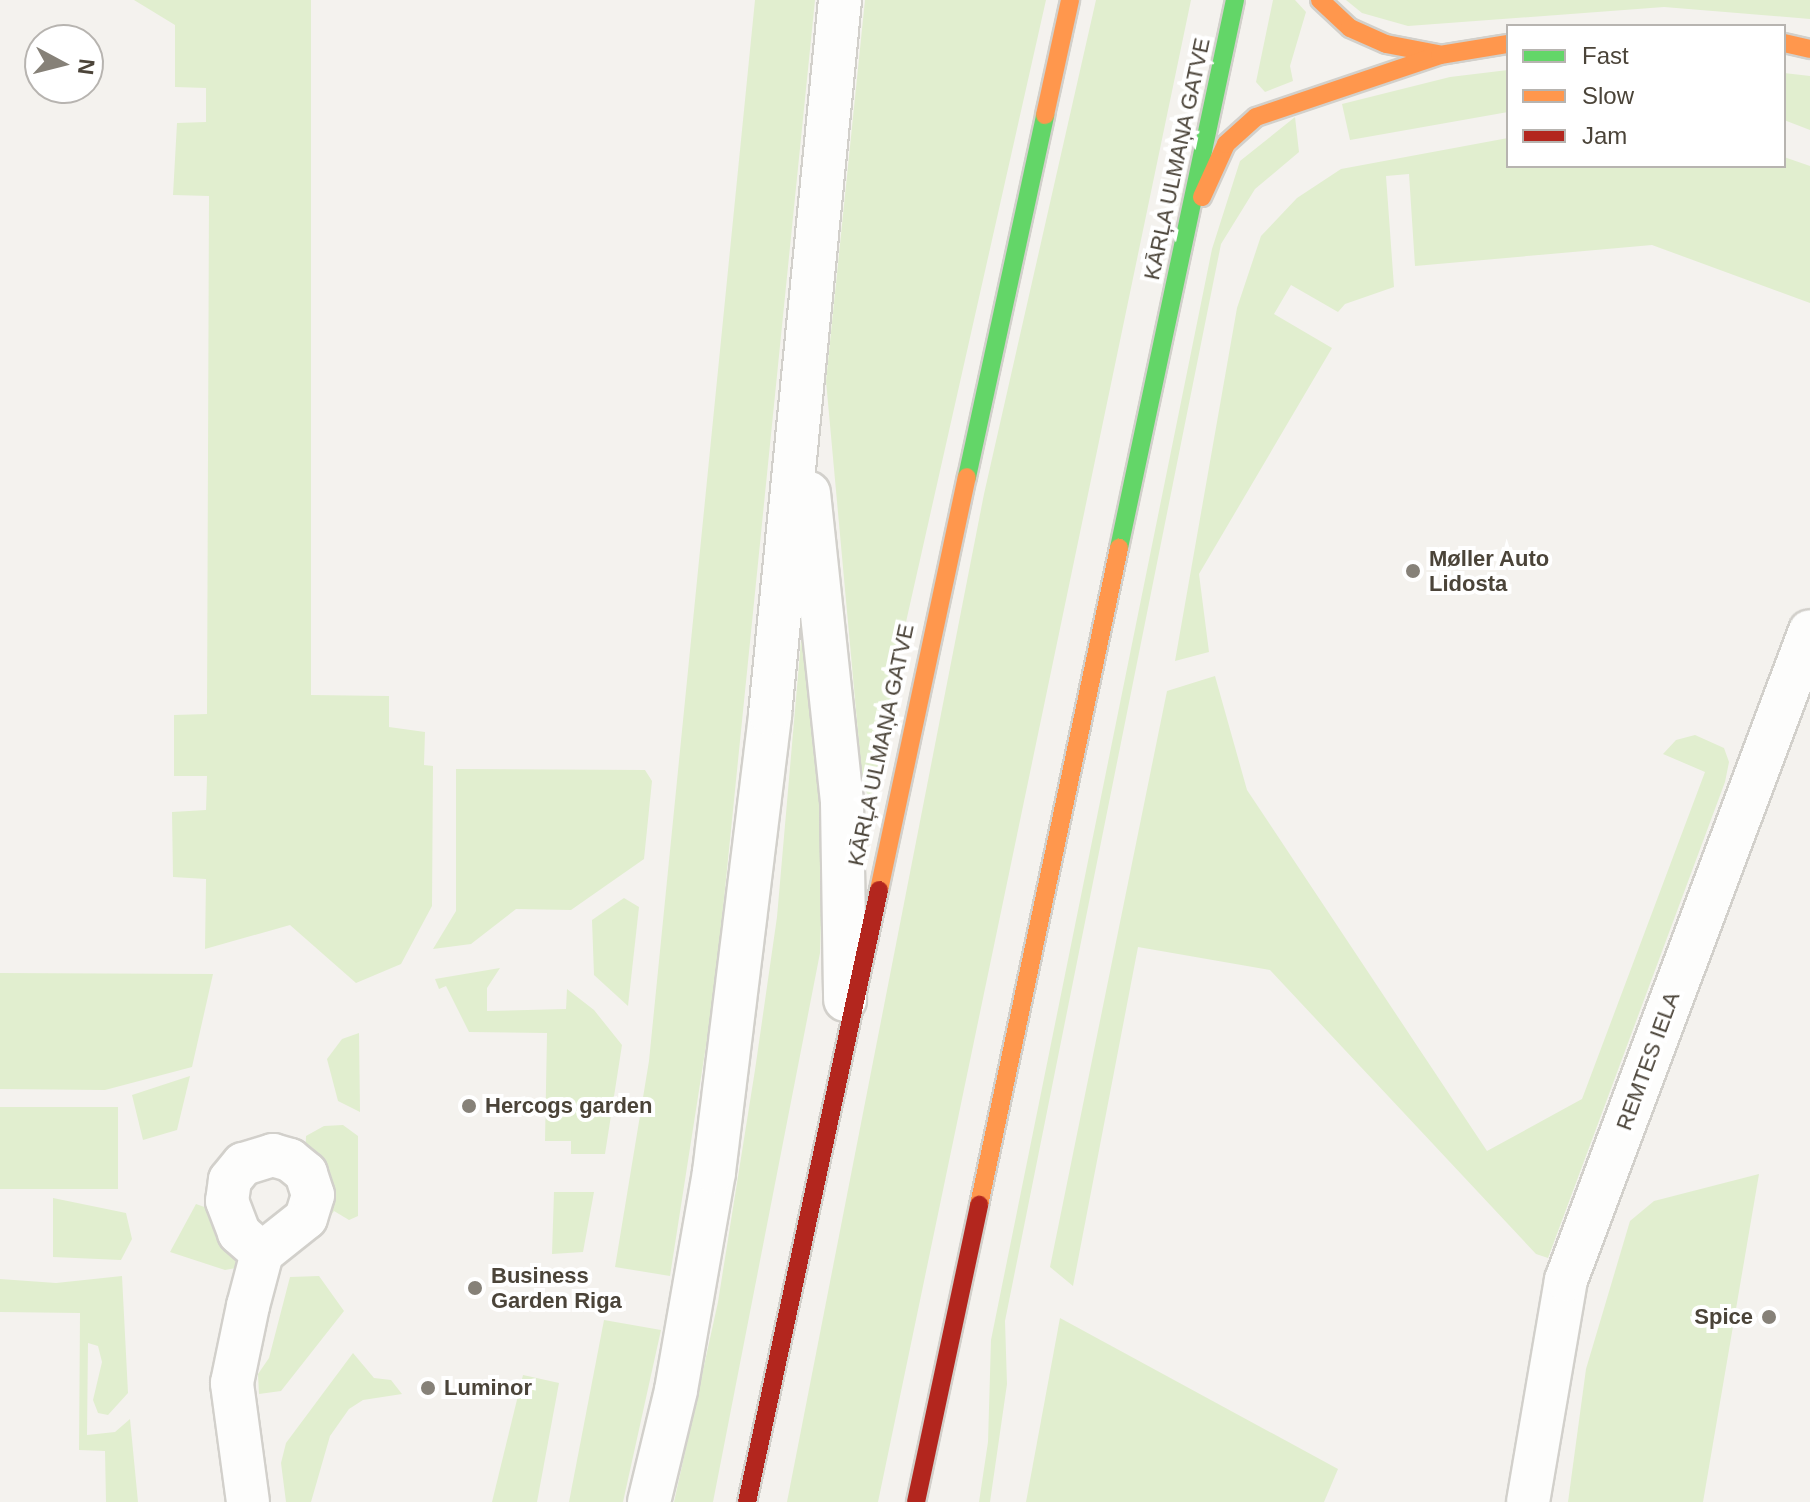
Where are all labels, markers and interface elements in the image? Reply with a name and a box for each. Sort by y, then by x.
north arrow [24,24,104,104]
legend [1506,24,1786,168]
street label: KĀRĻA ULMAŅA GATVE [1138,34,1216,284]
text: Fast [1582,42,1629,69]
text: N [73,57,100,76]
text: Slow [1582,82,1634,109]
text: Jam [1582,122,1627,149]
place label: Møller Auto Lidosta [1429,545,1550,596]
marker: Møller Auto Lidosta [1404,562,1422,580]
street label: KĀRĻA ULMAŅA GATVE [842,620,920,870]
street label: REMTES IELA [1611,988,1685,1134]
place label: Hercogs garden [485,1093,652,1119]
marker: Hercogs garden [460,1097,478,1115]
place label: Business Garden Riga [491,1262,622,1314]
marker: Business Garden Riga [466,1279,484,1297]
place label: Spice [1694,1304,1753,1330]
marker: Spice [1760,1308,1778,1326]
place label: Luminor [444,1375,532,1401]
marker: Luminor [419,1379,437,1397]

